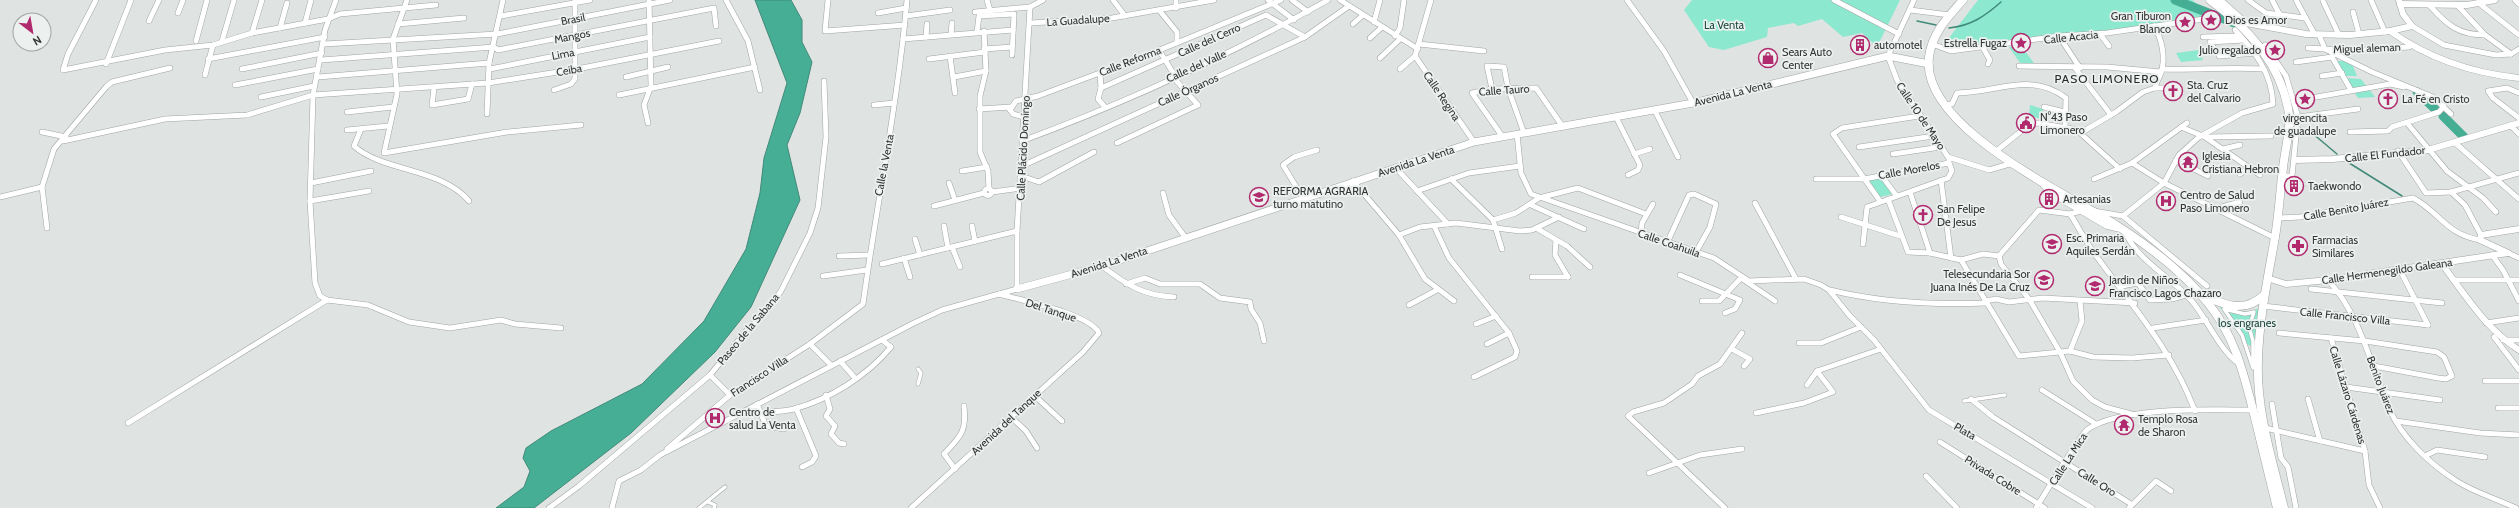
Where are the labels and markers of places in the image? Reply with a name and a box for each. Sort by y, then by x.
place label: Gran Tiburon Blanco [2111,9,2171,36]
place icon: Dios es Amor [2200,9,2222,31]
place icon: Gran Tiburon Blanco [2174,11,2196,33]
place label: Dios es Amor [2225,13,2287,27]
place icon: Estrella Fugaz [2010,32,2032,54]
building icon: automotel [1849,34,1871,56]
place label: Estrella Fugaz [1944,36,2007,50]
place label: automotel [1874,38,1923,52]
place icon: Julio regalado [2264,39,2286,61]
place label: Julio regalado [2198,43,2261,57]
place label: Sears Auto Center [1782,45,1832,72]
shop icon: Sears Auto Center [1757,47,1779,69]
place label: Sta. Cruz del Calvario [2187,78,2241,105]
church icon: Sta. Cruz del Calvario [2162,80,2184,102]
place icon: virgencita de guadalupe [2294,88,2316,110]
church icon: La Fé en Cristo [2377,88,2399,110]
place label: La Fé en Cristo [2402,92,2470,106]
place label: N°43 Paso Limonero [2040,110,2087,137]
place label: virgencita de guadalupe [2274,111,2336,138]
public building icon: N°43 Paso Limonero [2015,112,2037,134]
place label: Iglesia Cristiana Hebron [2202,149,2279,176]
temple icon: Iglesia Cristiana Hebron [2177,151,2199,173]
building icon: Taekwondo [2283,175,2305,197]
place label: Taekwondo [2308,179,2361,193]
place label: REFORMA AGRARIA turno matutino [1273,184,1369,211]
school or university icon: REFORMA AGRARIA turno matutino [1248,186,1270,208]
building icon: Artesanias [2038,188,2060,210]
place label: Centro de Salud Paso Limonero [2180,188,2254,215]
hospital icon: Centro de Salud Paso Limonero [2155,190,2177,212]
place label: Artesanias [2063,192,2111,206]
place label: San Felipe De Jesus [1937,202,1985,229]
church icon: San Felipe De Jesus [1912,204,1934,226]
place label: Esc. Primaria Aquiles Serdán [2066,231,2135,258]
school or university icon: Esc. Primaria Aquiles Serdán [2041,233,2063,255]
place label: Farmacias Similares [2312,233,2358,260]
pharmacy icon: Farmacias Similares [2287,235,2309,257]
place label: Telesecundaria Sor Juana Inés De La Cruz [1929,267,2031,294]
school or university icon: Telesecundaria Sor Juana Inés De La Cruz [2033,269,2055,291]
place label: Jardin de Niños Francisco Lagos Chazaro [2108,273,2222,300]
school or university icon: Jardin de Niños Francisco Lagos Chazaro [2084,275,2106,297]
place label: Centro de salud La Venta [729,405,796,432]
hospital icon: Centro de salud La Venta [704,407,726,429]
place label: Templo Rosa de Sharon [2138,412,2198,439]
temple icon: Templo Rosa de Sharon [2113,414,2135,436]

